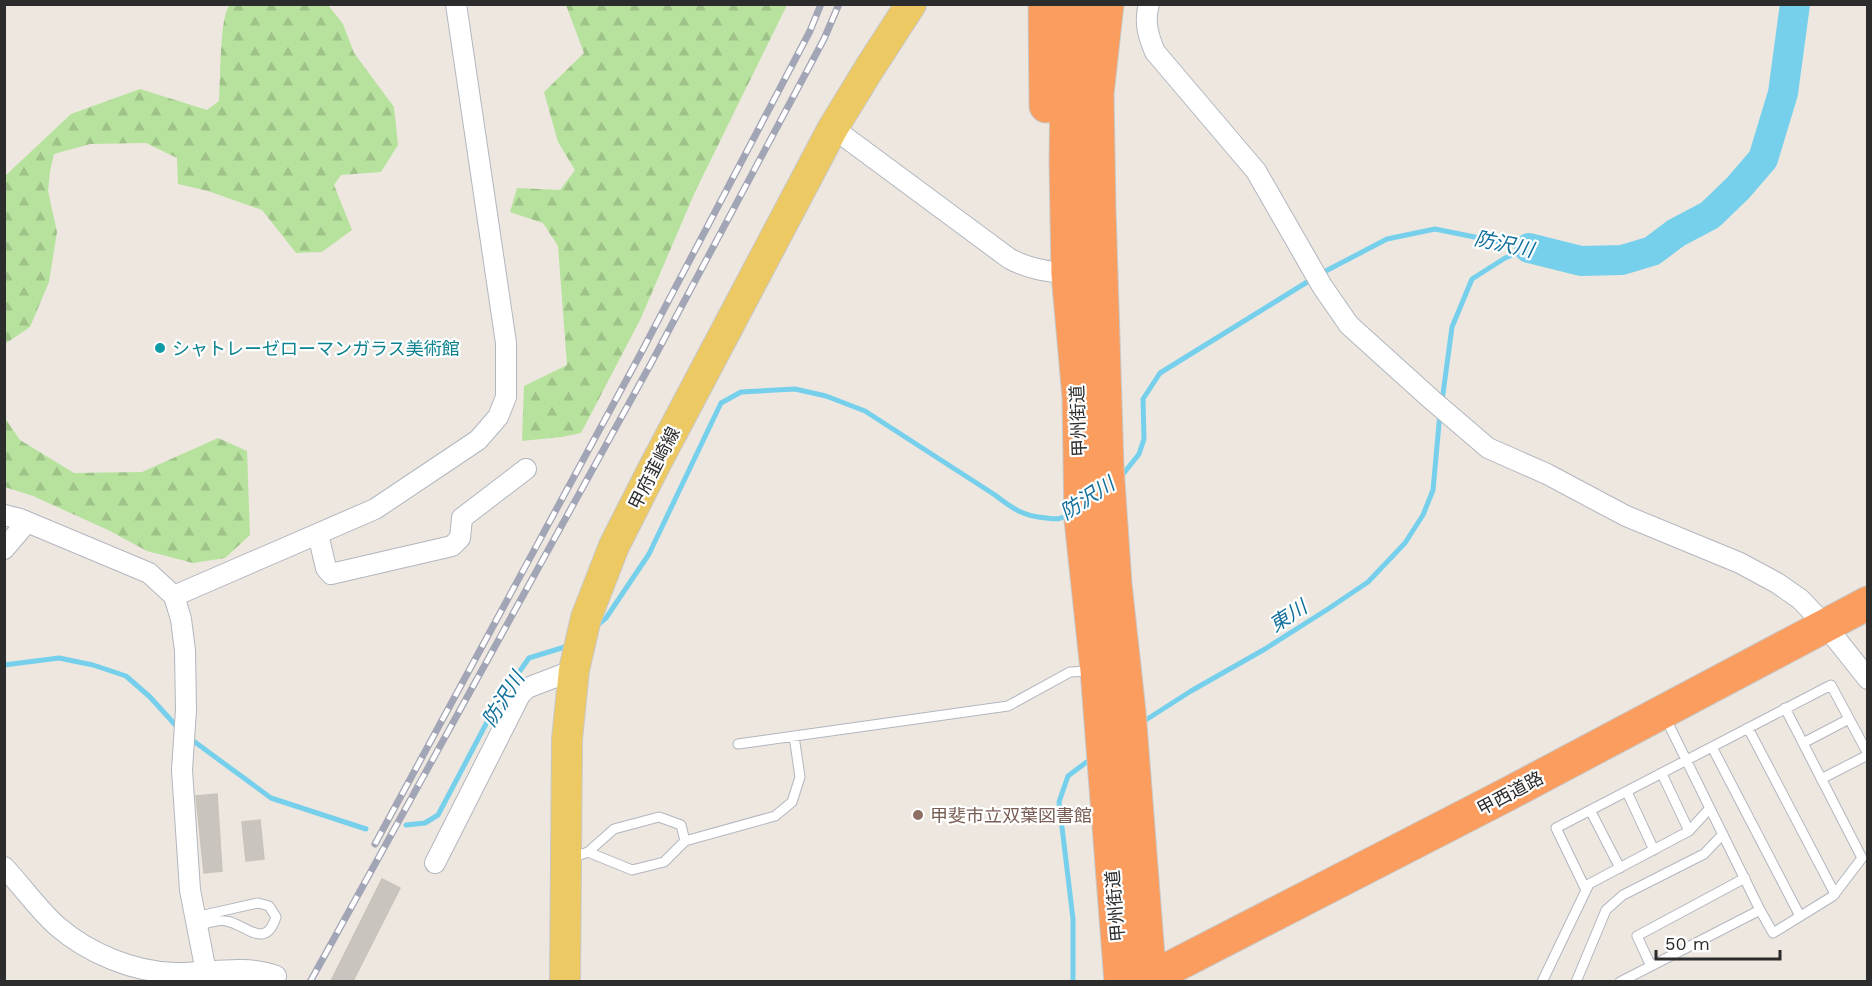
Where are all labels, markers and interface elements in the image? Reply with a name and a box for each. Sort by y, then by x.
water label: 防沢川 [1472,226,1538,262]
place label: シャトレーゼローマンガラス美術館 [172,338,460,359]
marker: シャトレーゼローマンガラス美術館 [153,341,167,355]
street label: 甲州街道 [1066,385,1090,457]
street label: 甲府韮崎線 [624,423,684,513]
water label: 防沢川 [1055,471,1120,524]
water label: 東川 [1265,594,1313,637]
water label: 防沢川 [477,666,530,731]
street label: 甲西道路 [1473,767,1547,819]
place label: 甲斐市立双葉図書館 [930,805,1092,826]
marker: 甲斐市立双葉図書館 [911,808,925,822]
street label: 甲州街道 [1101,869,1129,943]
scale bar [1656,923,1780,961]
text: 50 m [1665,933,1710,954]

